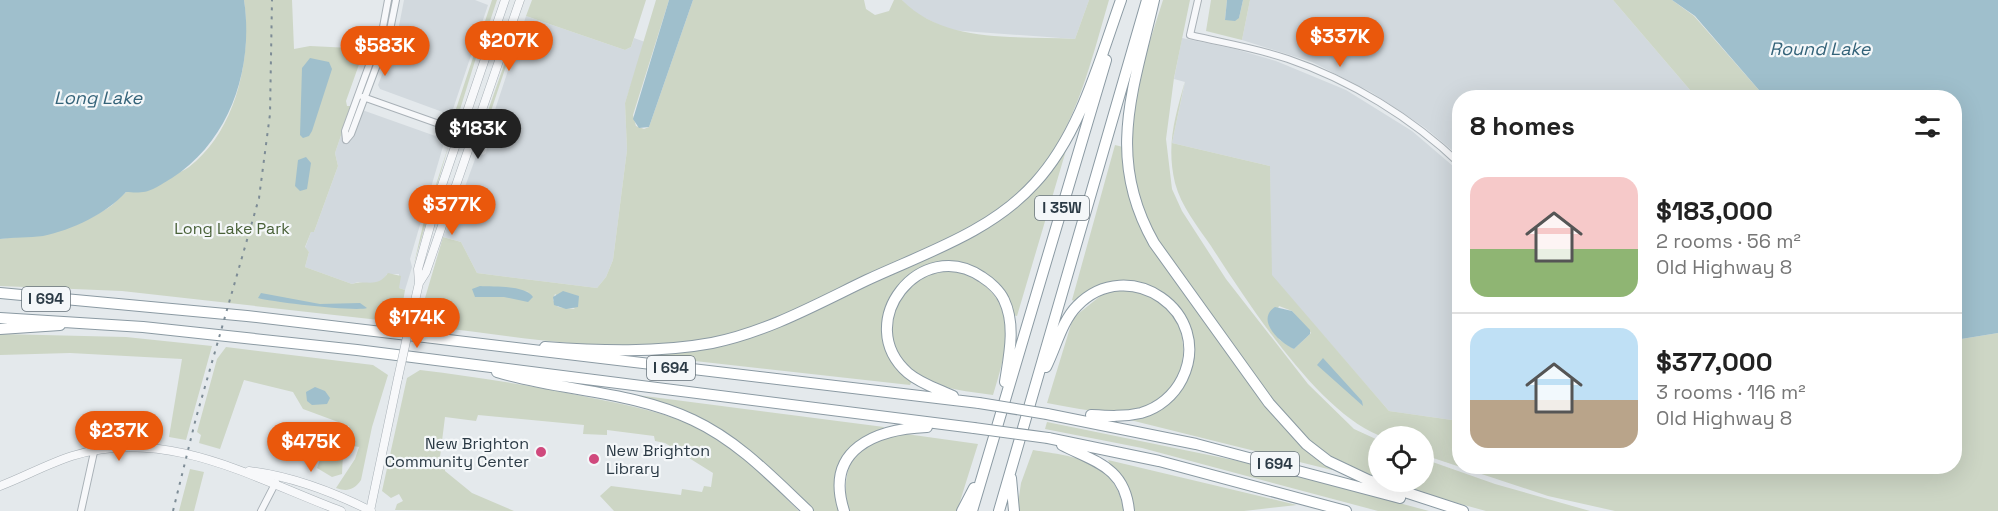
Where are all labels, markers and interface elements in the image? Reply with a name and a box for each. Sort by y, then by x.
pin: $337K [1298,17,1382,68]
pin: $207K [467,21,551,72]
text: $337K [1310,23,1370,49]
pin: $583K [343,26,427,77]
text: $207K [479,27,539,53]
text: $583K [355,32,415,58]
water label: Round Lake [1770,37,1872,60]
water label: Long Lake [54,86,143,109]
pin: $183K [436,109,520,160]
text: 8 homes [1470,109,1575,143]
icon: filters [1911,110,1944,143]
text: $183K [449,115,507,141]
pin: $377K [410,185,494,236]
text: $377K [423,191,481,217]
text: $183,000 [1656,194,1773,228]
road number: I 35W [1035,196,1089,220]
icon: home [1518,201,1590,273]
park label: Long Lake Park [174,218,290,239]
text: 2 rooms · 56 m² [1656,228,1801,254]
text: Old Highway 8 [1656,254,1792,280]
road number: I 694 [22,287,70,311]
pin: $174K [375,298,459,349]
text: $174K [389,304,445,330]
text: $377,000 [1656,345,1772,379]
icon: home [1518,352,1590,424]
road number: I 694 [647,356,695,380]
text: 3 rooms · 116 m² [1656,379,1806,405]
text: Old Highway 8 [1656,405,1792,431]
pin: $237K [77,411,161,462]
text: $237K [89,417,149,443]
pin: $475K [269,422,353,473]
map controls [1368,426,1434,492]
button: locate [1368,426,1434,492]
text: $475K [281,428,341,454]
place label: New Brighton Community Center [385,433,529,472]
place label: New Brighton Library [606,440,710,479]
marker: New Brighton Community Center [534,445,548,459]
marker: New Brighton Library [587,452,601,466]
road number: I 694 [1251,452,1299,476]

